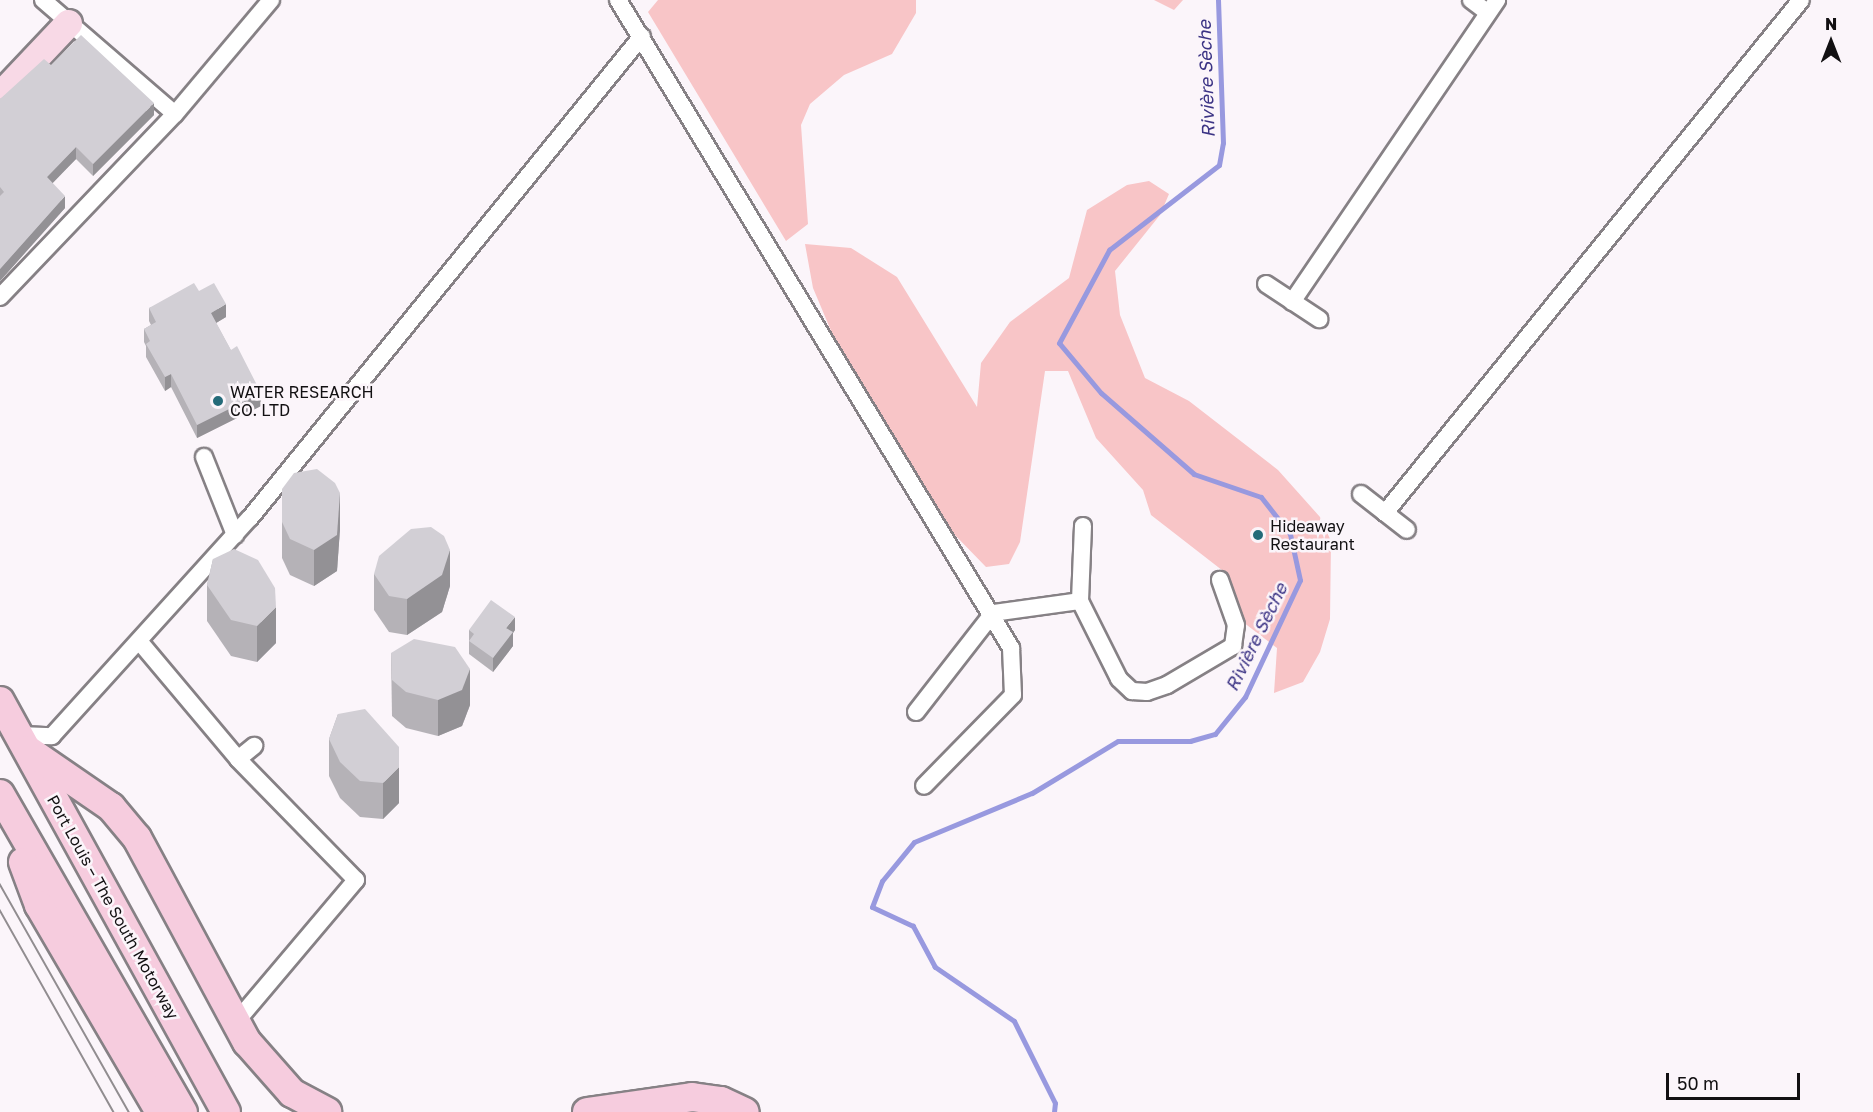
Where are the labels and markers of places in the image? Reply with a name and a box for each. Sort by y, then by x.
place label: WATER RESEARCH CO. LTD [230,382,374,420]
marker: WATER RESEARCH CO. LTD [211,394,225,408]
place label: Hideaway Restaurant [1270,516,1355,554]
marker: Hideaway Restaurant [1251,528,1265,542]

